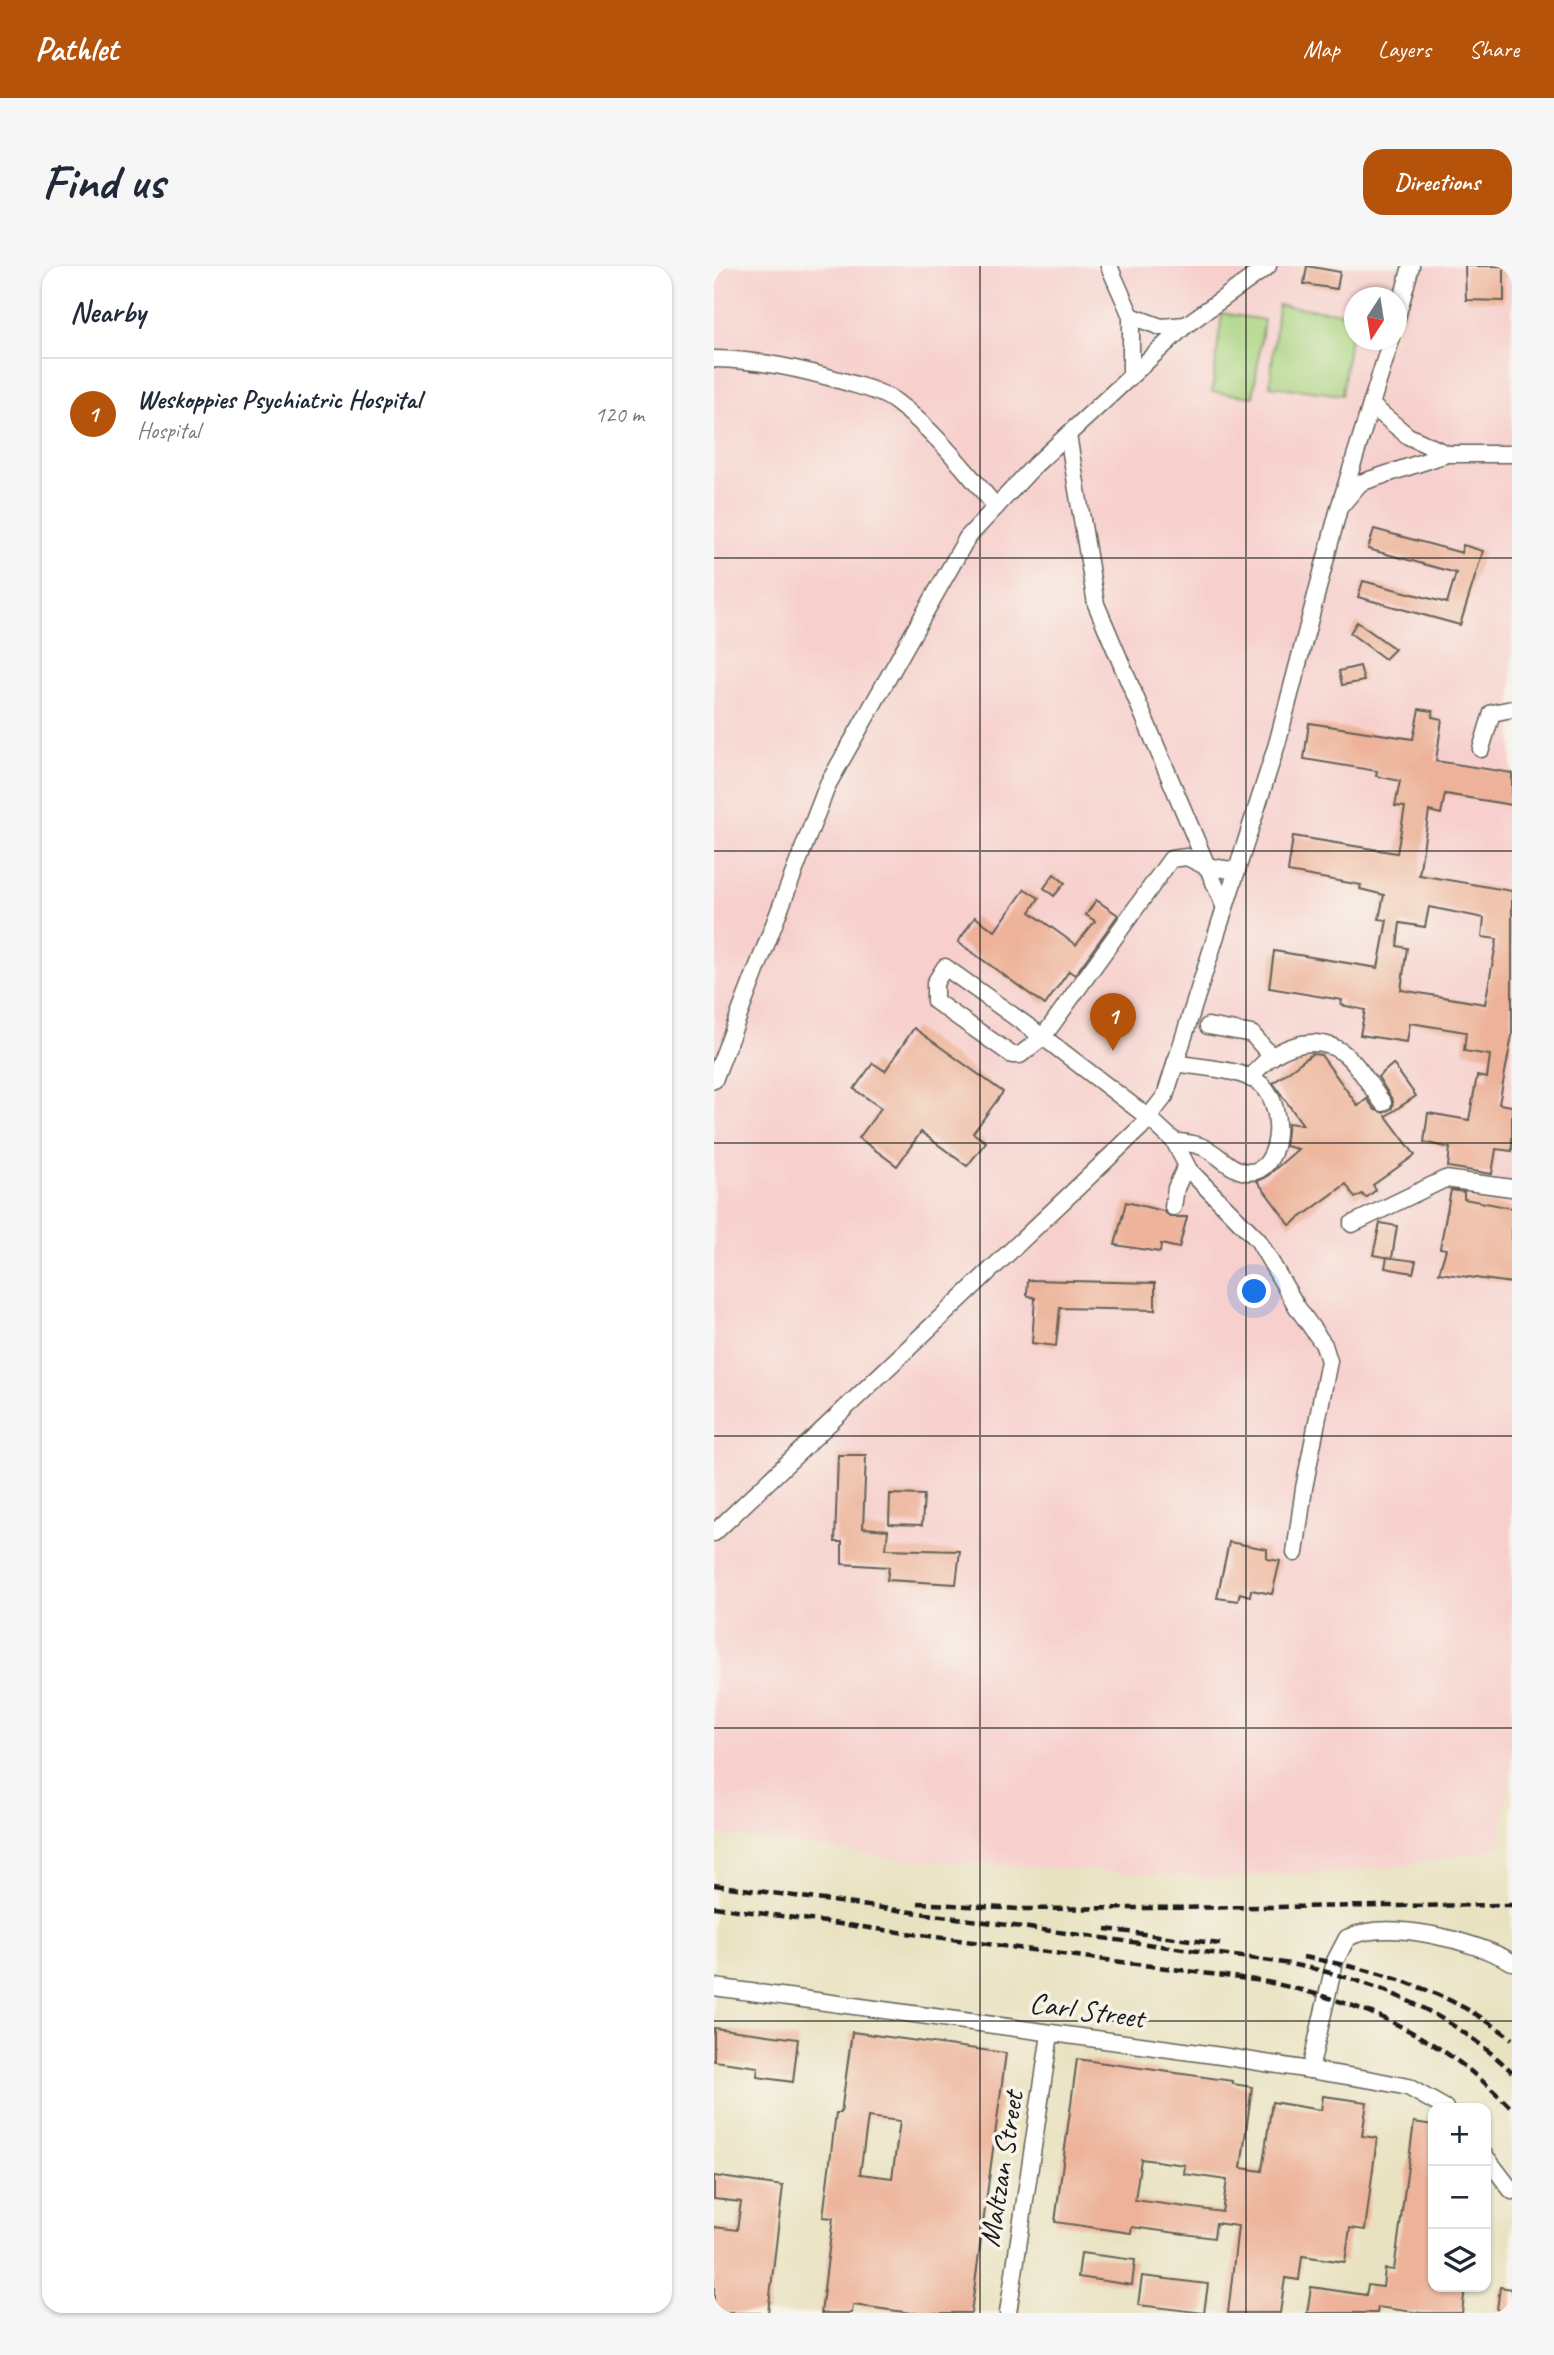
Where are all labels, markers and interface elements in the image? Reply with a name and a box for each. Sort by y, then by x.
text: Pathlet [35,28,118,70]
text: Map [1303,34,1340,64]
text: Layers [1378,34,1431,64]
text: Share [1469,34,1519,64]
button: Directions [1363,149,1512,215]
text: Find us [42,151,164,213]
north arrow [1344,287,1407,350]
text: Nearby [70,293,146,331]
text: Weskoppies Psychiatric Hospital [137,383,421,416]
text: 1 [88,400,98,429]
text: 120 m [595,400,644,429]
text: Hospital [137,416,200,445]
pin: 1 [1090,993,1136,1051]
your location [1237,1274,1271,1308]
street label: Carl Street [1027,1983,1150,2037]
street label: Maltzan Street [970,2086,1033,2249]
map controls [1428,2103,1491,2292]
button: + [1428,2103,1491,2166]
button: − [1428,2166,1491,2229]
button: layers [1428,2229,1491,2292]

